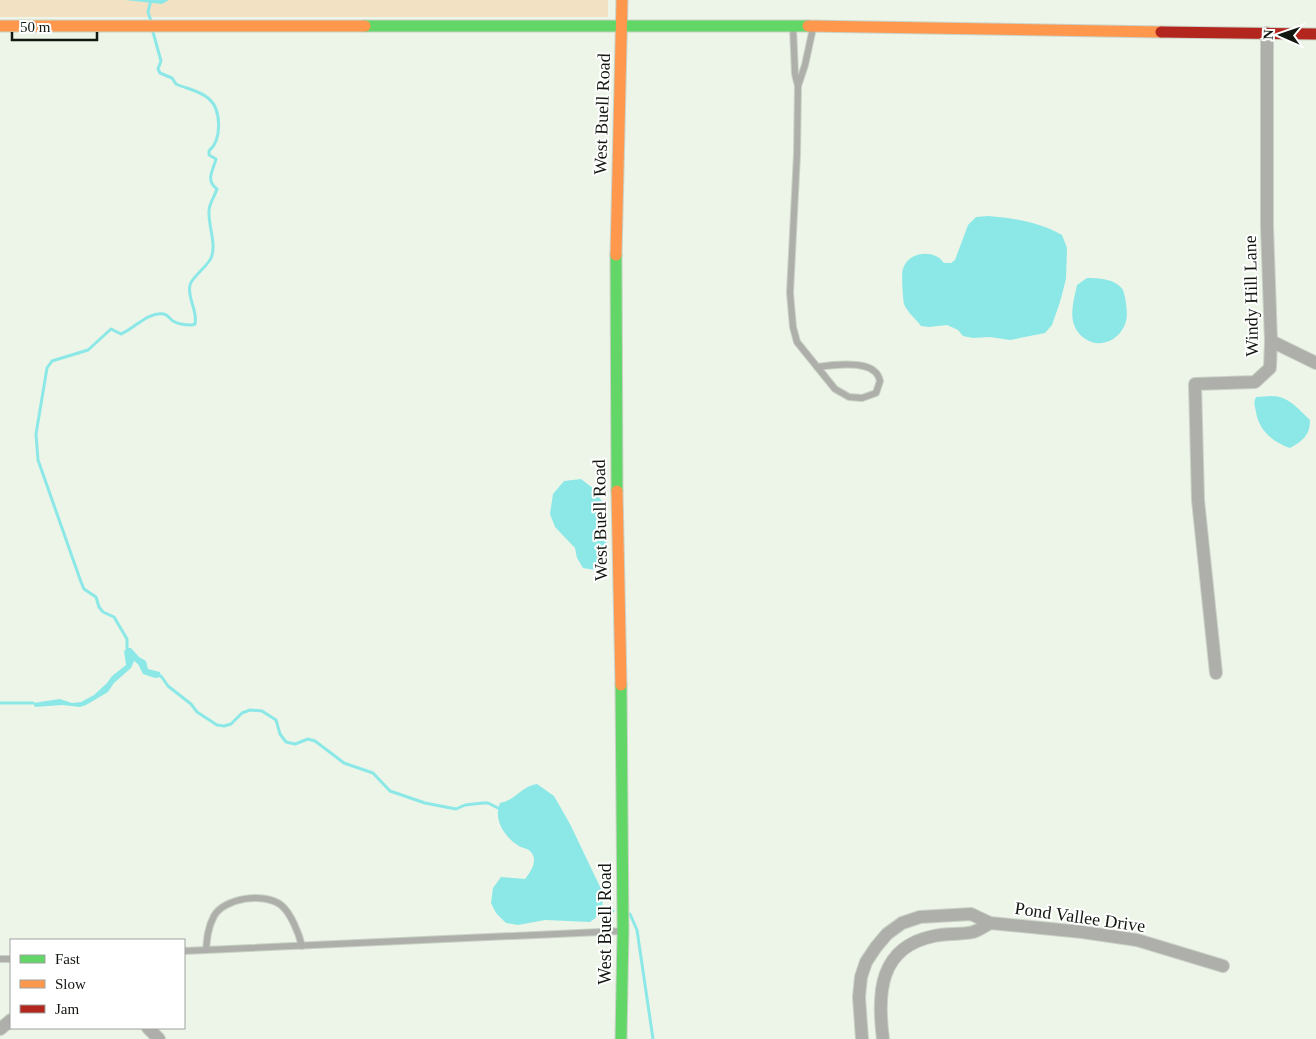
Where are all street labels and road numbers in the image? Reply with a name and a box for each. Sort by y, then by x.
street label: West Buell Road [590,53,614,175]
street label: Windy Hill Lane [1240,235,1262,357]
street label: West Buell Road [589,459,611,581]
street label: West Buell Road [595,863,615,985]
street label: Pond Vallee Drive [1013,898,1147,936]

